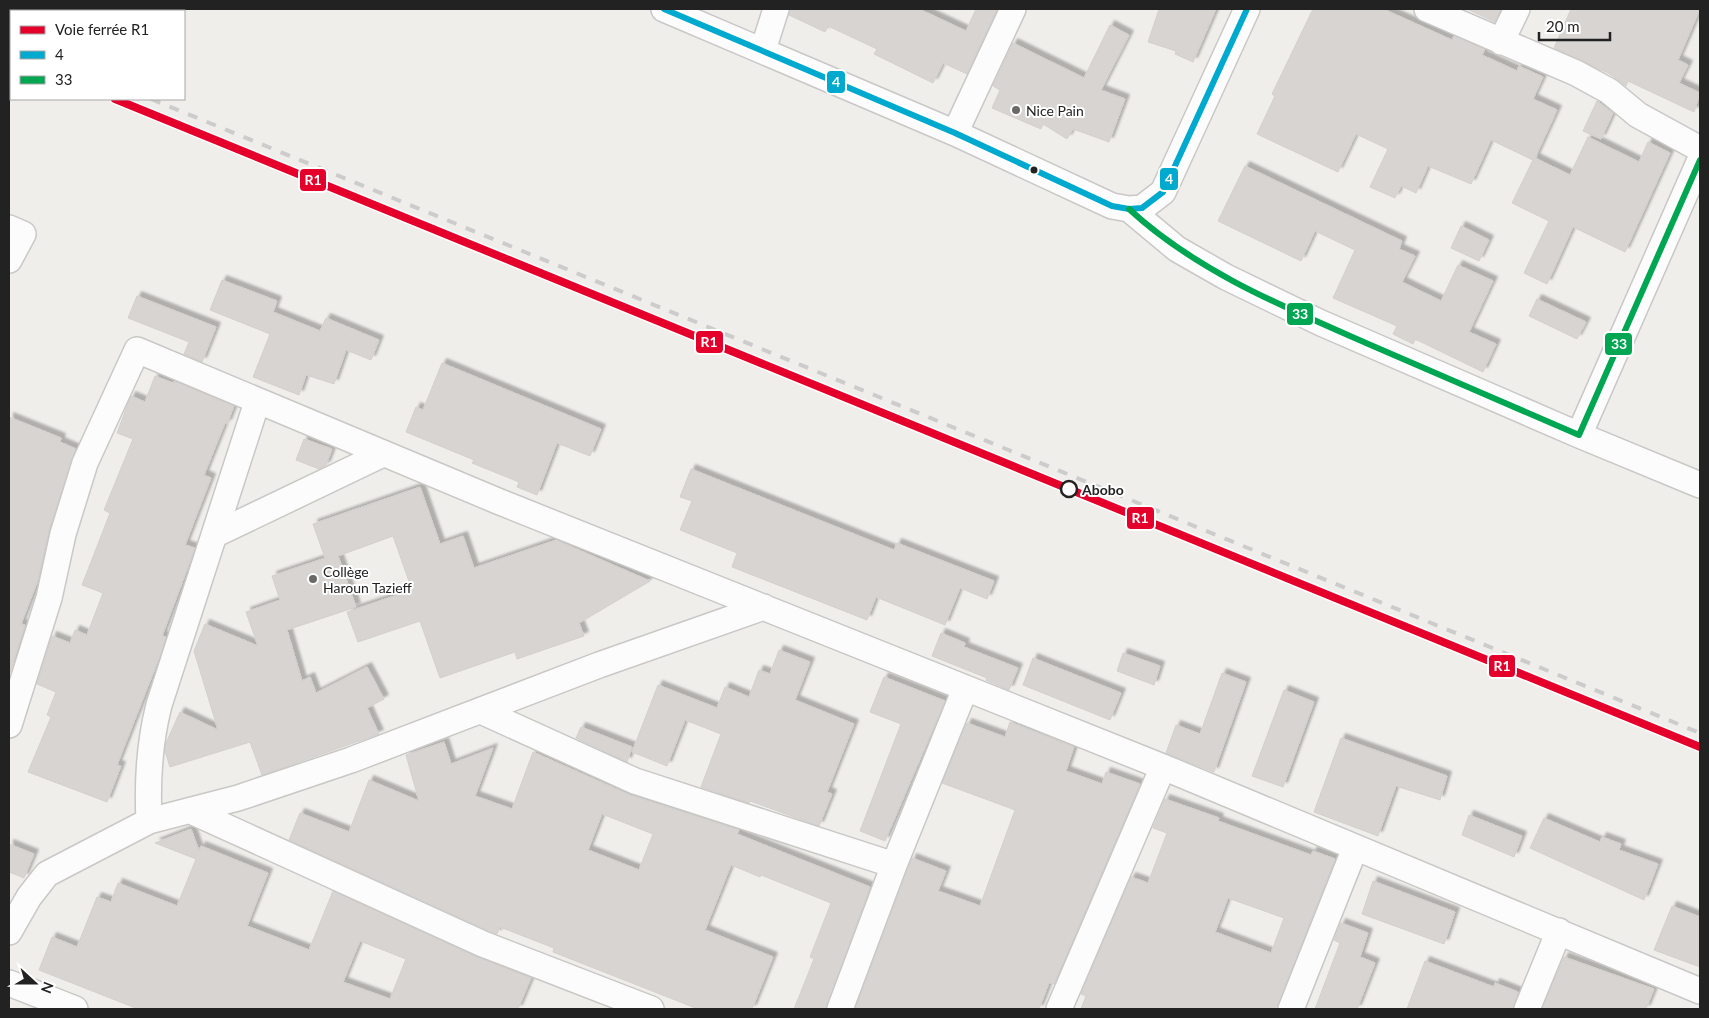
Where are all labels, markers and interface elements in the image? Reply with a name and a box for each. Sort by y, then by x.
legend [10,10,185,100]
scale bar [1539,10,1610,42]
text: 20 m [1546,17,1580,35]
text: Voie ferrée R1 [55,20,149,38]
text: 4 [55,45,64,63]
text: 33 [55,70,72,88]
line badge: 4 [826,70,846,94]
text: 4 [832,73,840,90]
place label: Nice Pain [1026,102,1084,119]
marker: Nice Pain [1010,104,1022,116]
unlabelled marker [1029,165,1039,175]
line badge: 4 [1159,167,1179,191]
line badge: R1 [299,168,327,192]
text: 4 [1165,170,1173,187]
text: R1 [304,171,322,188]
line badge: 33 [1286,302,1314,326]
text: 33 [1292,305,1308,322]
line badge: R1 [695,330,724,354]
line badge: 33 [1604,332,1633,356]
text: R1 [700,333,718,350]
text: 33 [1611,335,1627,352]
marker: Abobo [1060,480,1078,498]
place label: Abobo [1081,481,1124,498]
line badge: R1 [1126,506,1155,530]
text: R1 [1131,509,1149,526]
place label: Collège Haroun Tazieff [323,563,413,596]
marker: Collège Haroun Tazieff [307,573,319,585]
line badge: R1 [1488,654,1516,678]
text: R1 [1493,657,1511,674]
north arrow [10,958,60,1008]
text: N [38,980,57,996]

